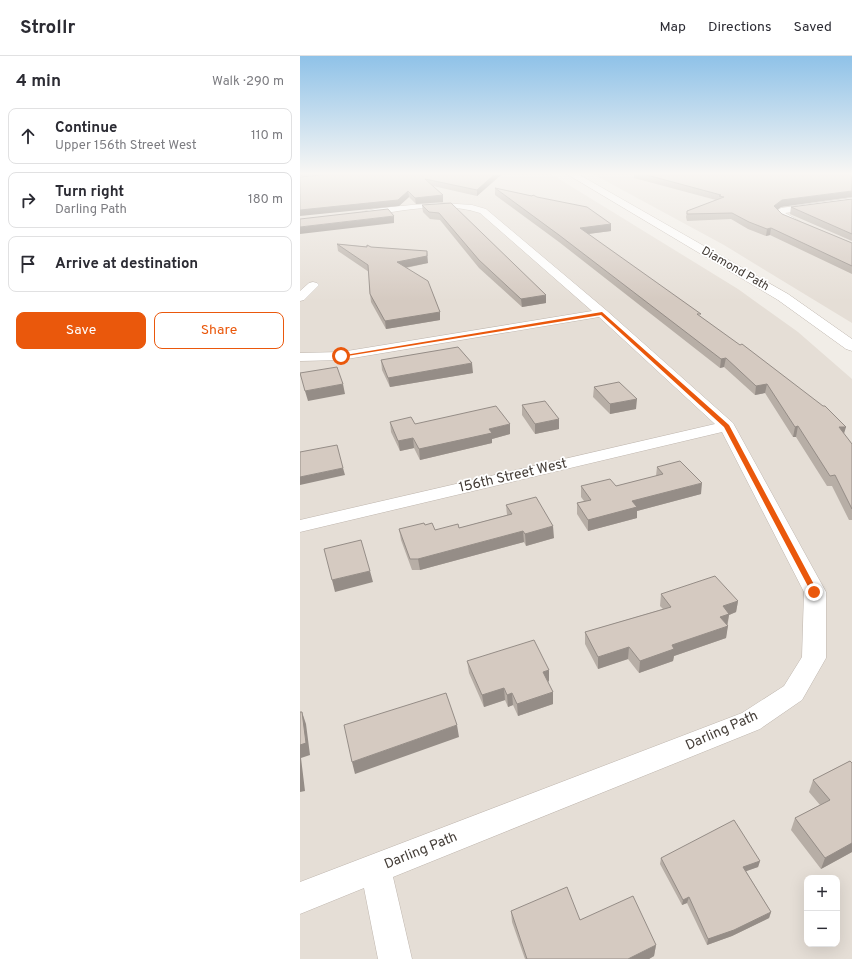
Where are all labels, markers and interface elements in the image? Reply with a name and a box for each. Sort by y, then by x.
text: Strollr [20,16,75,40]
text: Map [660,19,686,36]
text: Directions [708,19,772,36]
text: Saved [794,19,832,36]
text: 4 min [16,71,61,93]
text: Walk · 290 m [212,74,284,90]
text: Continue [55,119,117,138]
icon: ahead [17,125,39,147]
text: 110 m [251,128,283,144]
text: Upper 156th Street West [55,138,197,154]
text: Turn right [55,183,124,202]
icon: right [17,189,39,211]
text: 180 m [248,192,283,208]
text: Darling Path [55,202,127,218]
street label: Diamond Path [698,243,772,295]
icon: arrive [17,253,39,275]
text: Arrive at destination [55,255,198,274]
button: Save [16,312,146,349]
button: Share [154,312,284,349]
route start [332,347,350,365]
street label: 156th Street West [457,455,569,497]
route end [805,583,823,601]
street label: Darling Path [683,708,761,754]
street label: Darling Path [382,829,460,873]
map controls [804,875,840,947]
button: + [804,875,840,911]
button: − [804,911,840,947]

